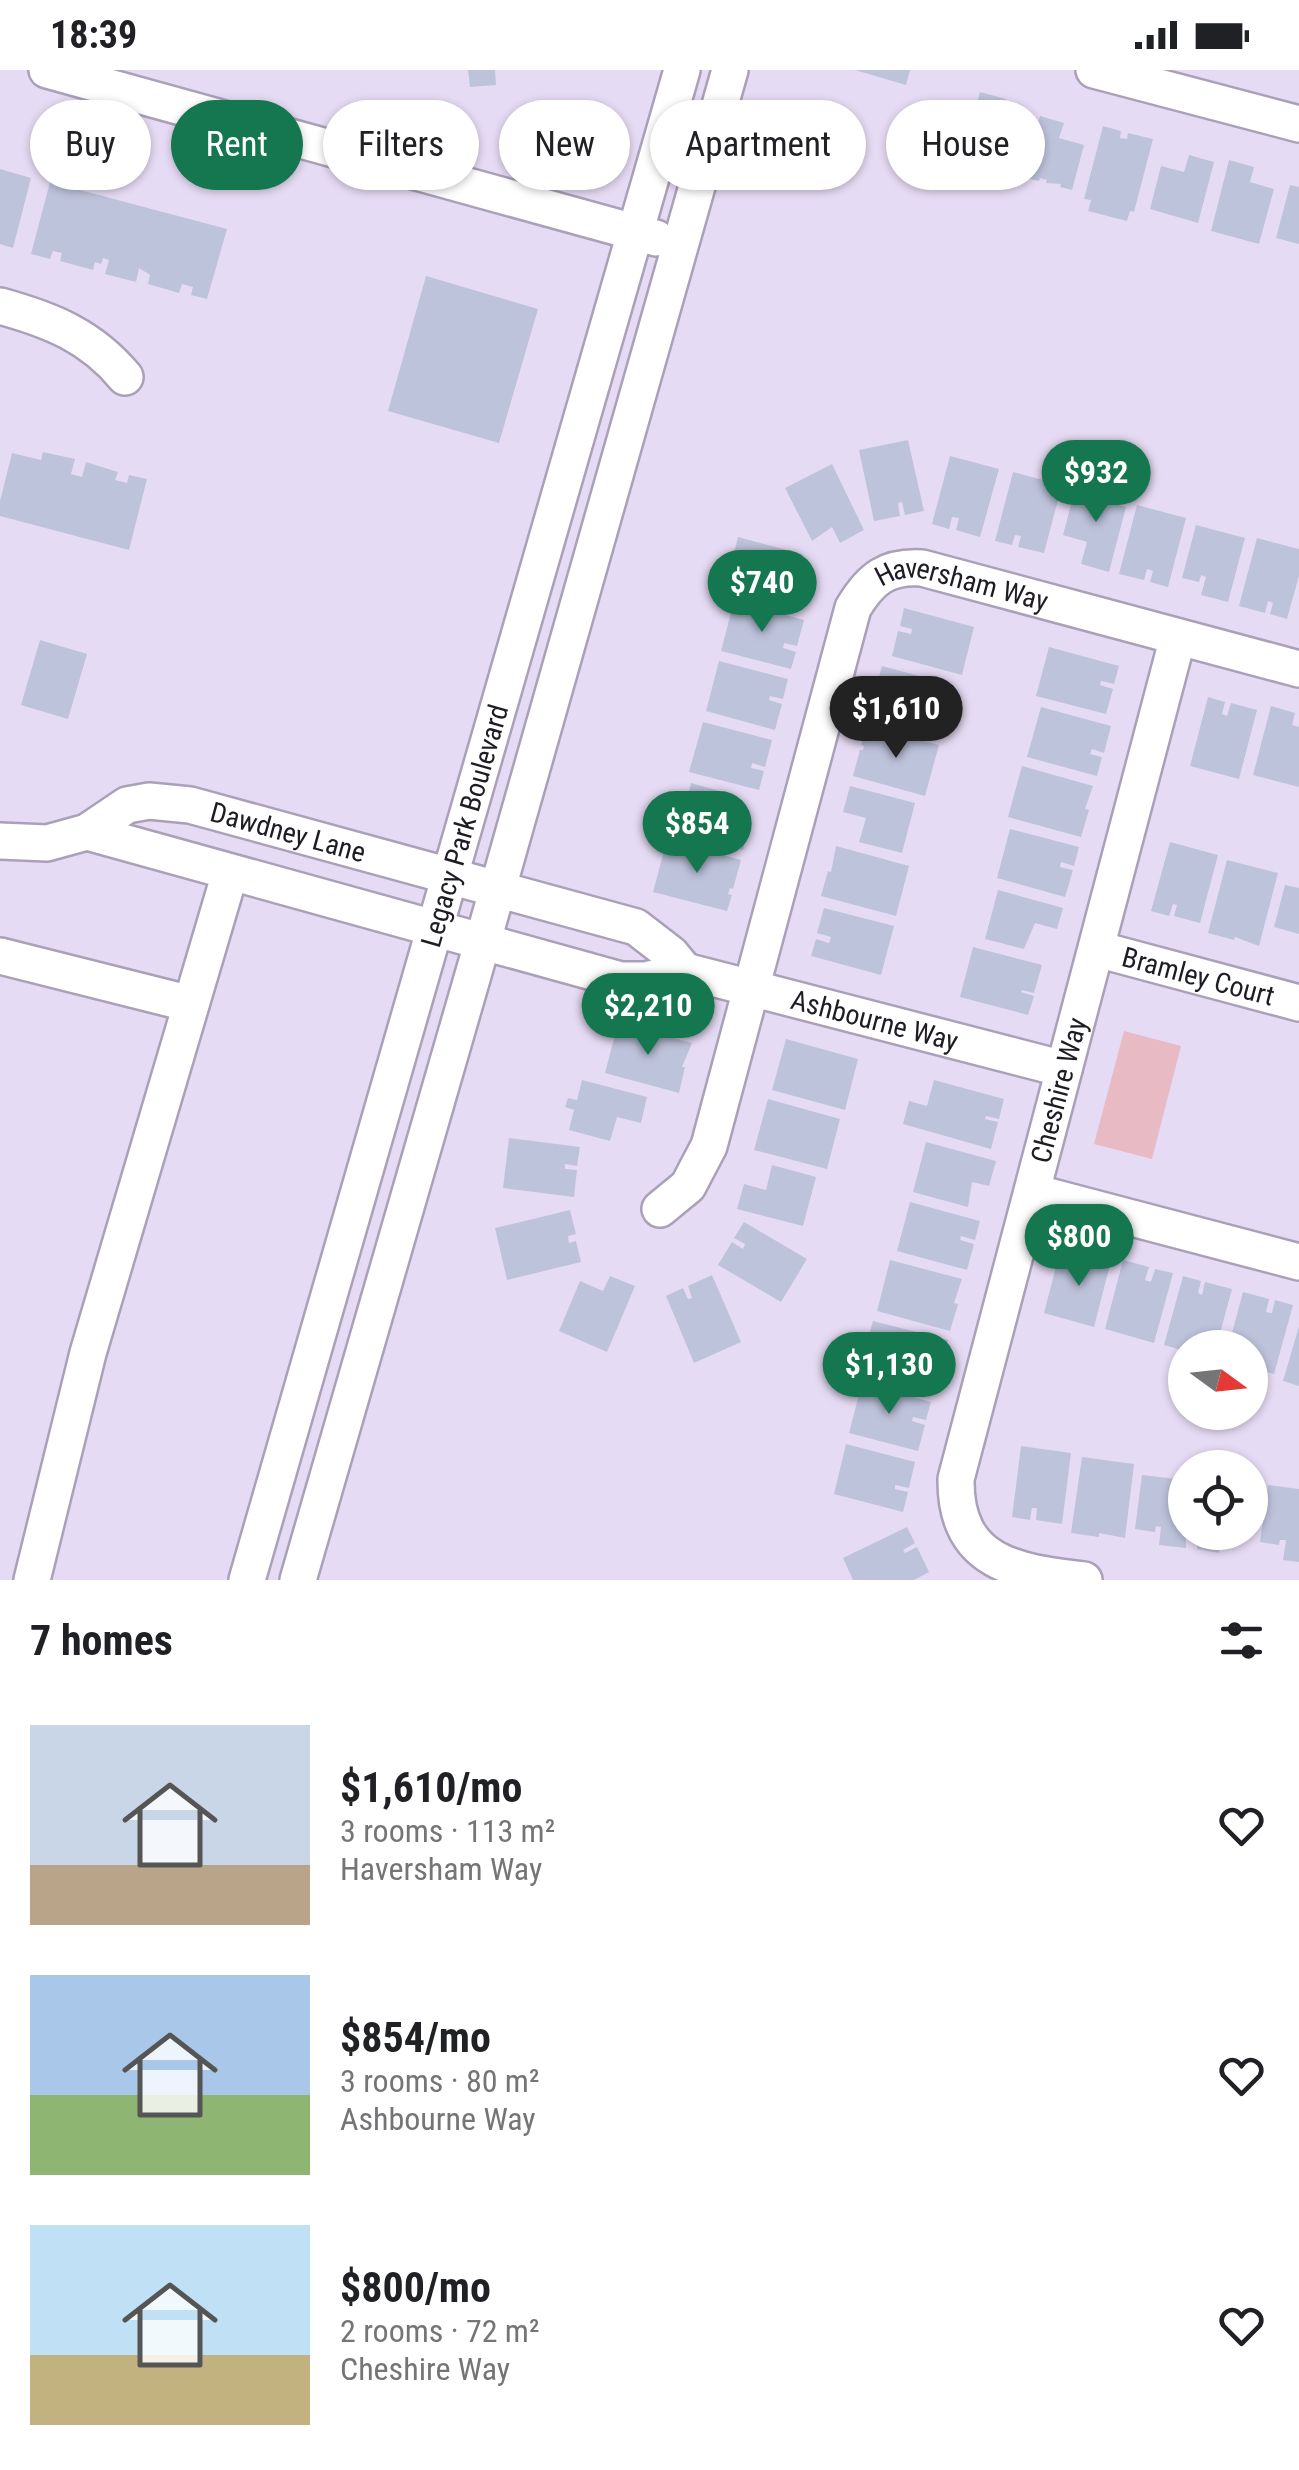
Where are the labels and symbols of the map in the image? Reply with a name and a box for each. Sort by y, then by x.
pin: $932 [1037,440,1155,525]
pin: $740 [703,550,821,635]
street label: Haversham Way [869,551,1052,618]
pin: $1,610 [815,676,977,761]
street label: Legacy Park Boulevard [414,701,515,951]
pin: $854 [638,791,756,876]
street label: Dawdney Lane [207,795,369,869]
street label: Bramley Court [1119,940,1278,1013]
pin: $2,210 [567,973,729,1058]
street label: Ashbourne Way [787,983,962,1058]
street label: Cheshire Way [1024,1014,1094,1166]
pin: $800 [1020,1204,1138,1289]
north arrow [1168,1330,1268,1430]
pin: $1,130 [808,1332,970,1417]

